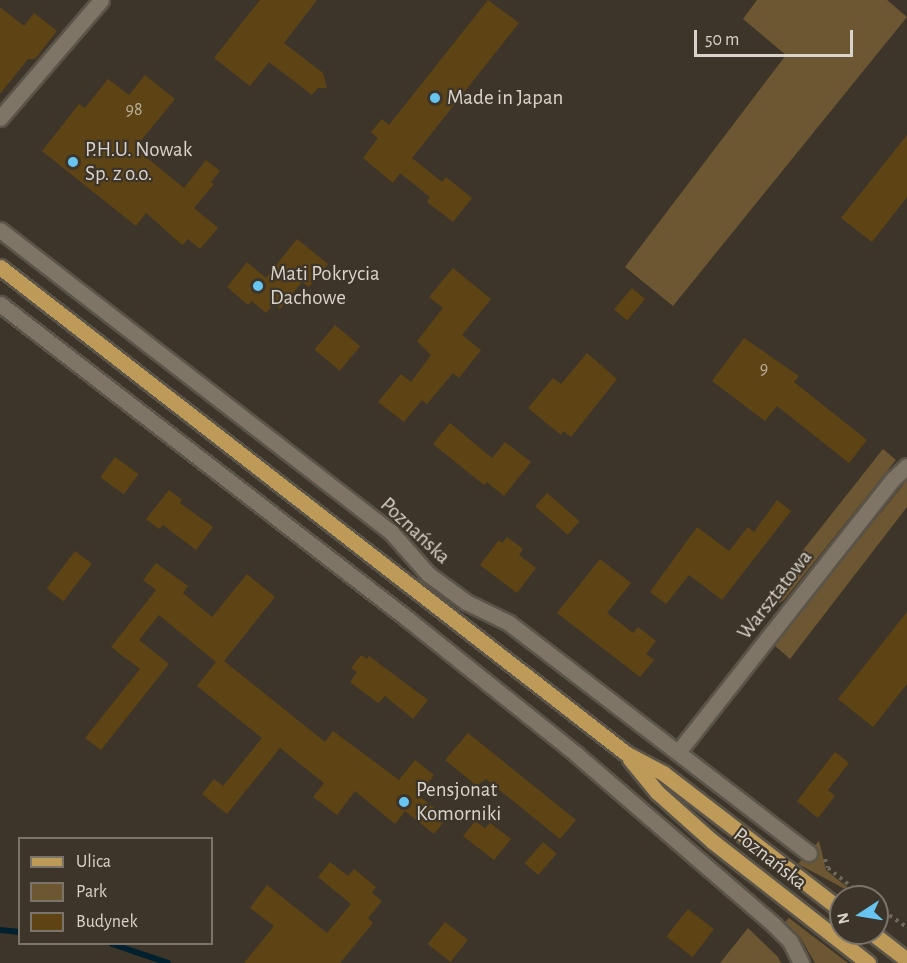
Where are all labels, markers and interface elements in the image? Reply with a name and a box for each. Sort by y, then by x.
scale bar [697,18,856,56]
text: 50 m [705,31,739,49]
place label: Made in Japan [447,85,563,111]
marker: Made in Japan [428,91,442,105]
house number: 98 [126,99,142,121]
place label: P.H.U. Nowak Sp. z o.o. [85,137,192,187]
marker: P.H.U. Nowak Sp. z o.o. [66,155,80,169]
place label: Mati Pokrycia Dachowe [270,261,380,311]
marker: Mati Pokrycia Dachowe [251,279,265,293]
house number: 9 [760,358,768,380]
street label: Poznańska [375,492,455,570]
street label: Warsztatowa [732,545,818,645]
place label: Pensjonat Komorniki [416,777,501,827]
marker: Pensjonat Komorniki [397,795,411,809]
street label: Poznańska [728,822,812,896]
legend [18,837,213,945]
text: Ulica [76,853,111,871]
text: Park [76,883,107,901]
north arrow [829,885,889,945]
text: N [834,911,852,925]
text: Budynek [76,913,138,931]

